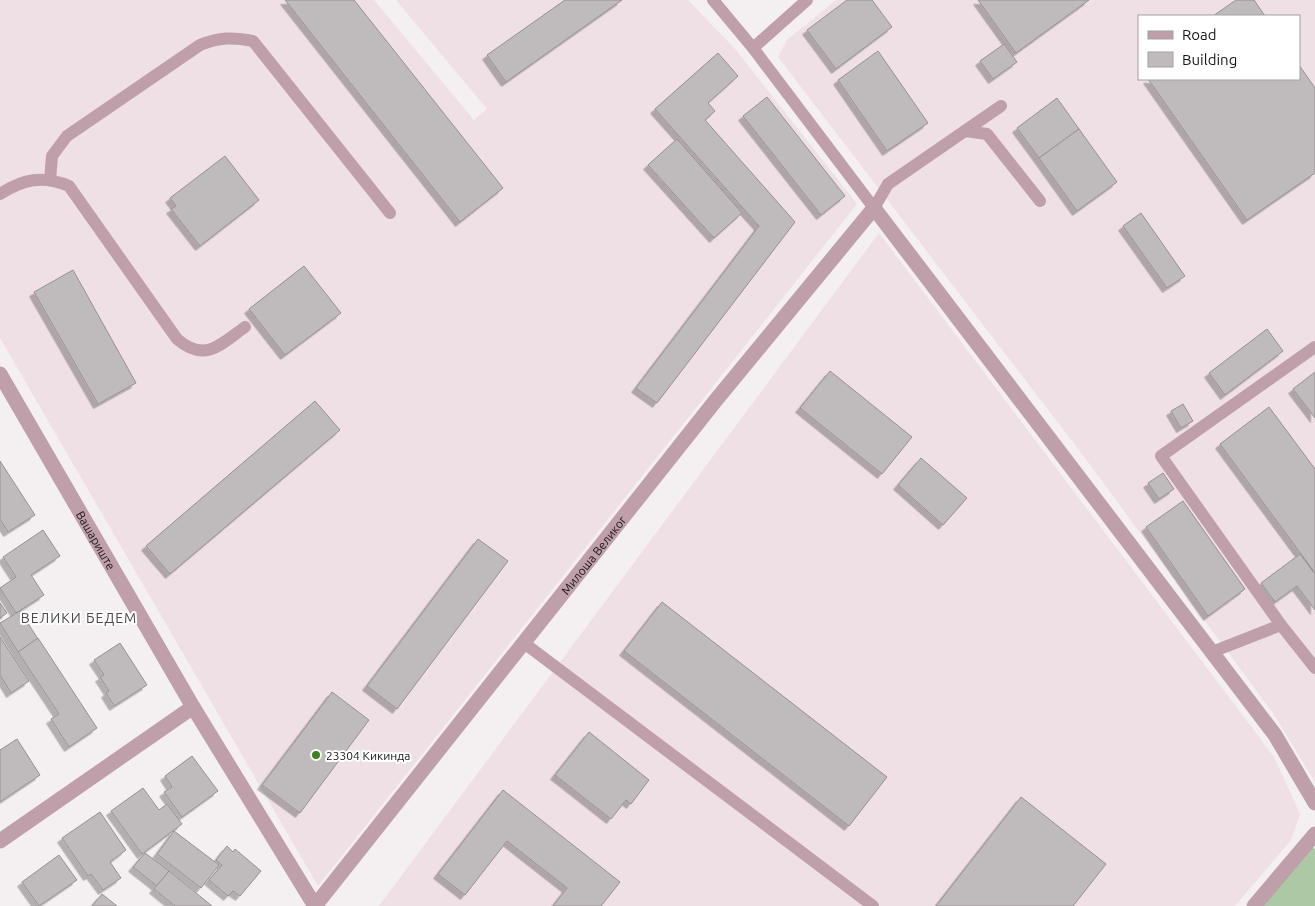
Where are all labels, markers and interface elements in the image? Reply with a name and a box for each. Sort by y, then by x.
legend [1138,15,1300,80]
text: Road [1182,26,1217,43]
text: Building [1182,51,1237,68]
street label: Вашариште [74,509,118,572]
street label: Милоша Великог [558,513,628,597]
district label: ВЕЛИКИ БЕДЕМ [21,610,137,626]
marker: 23304 Кикинда [310,749,322,761]
place label: 23304 Кикинда [326,749,411,762]

